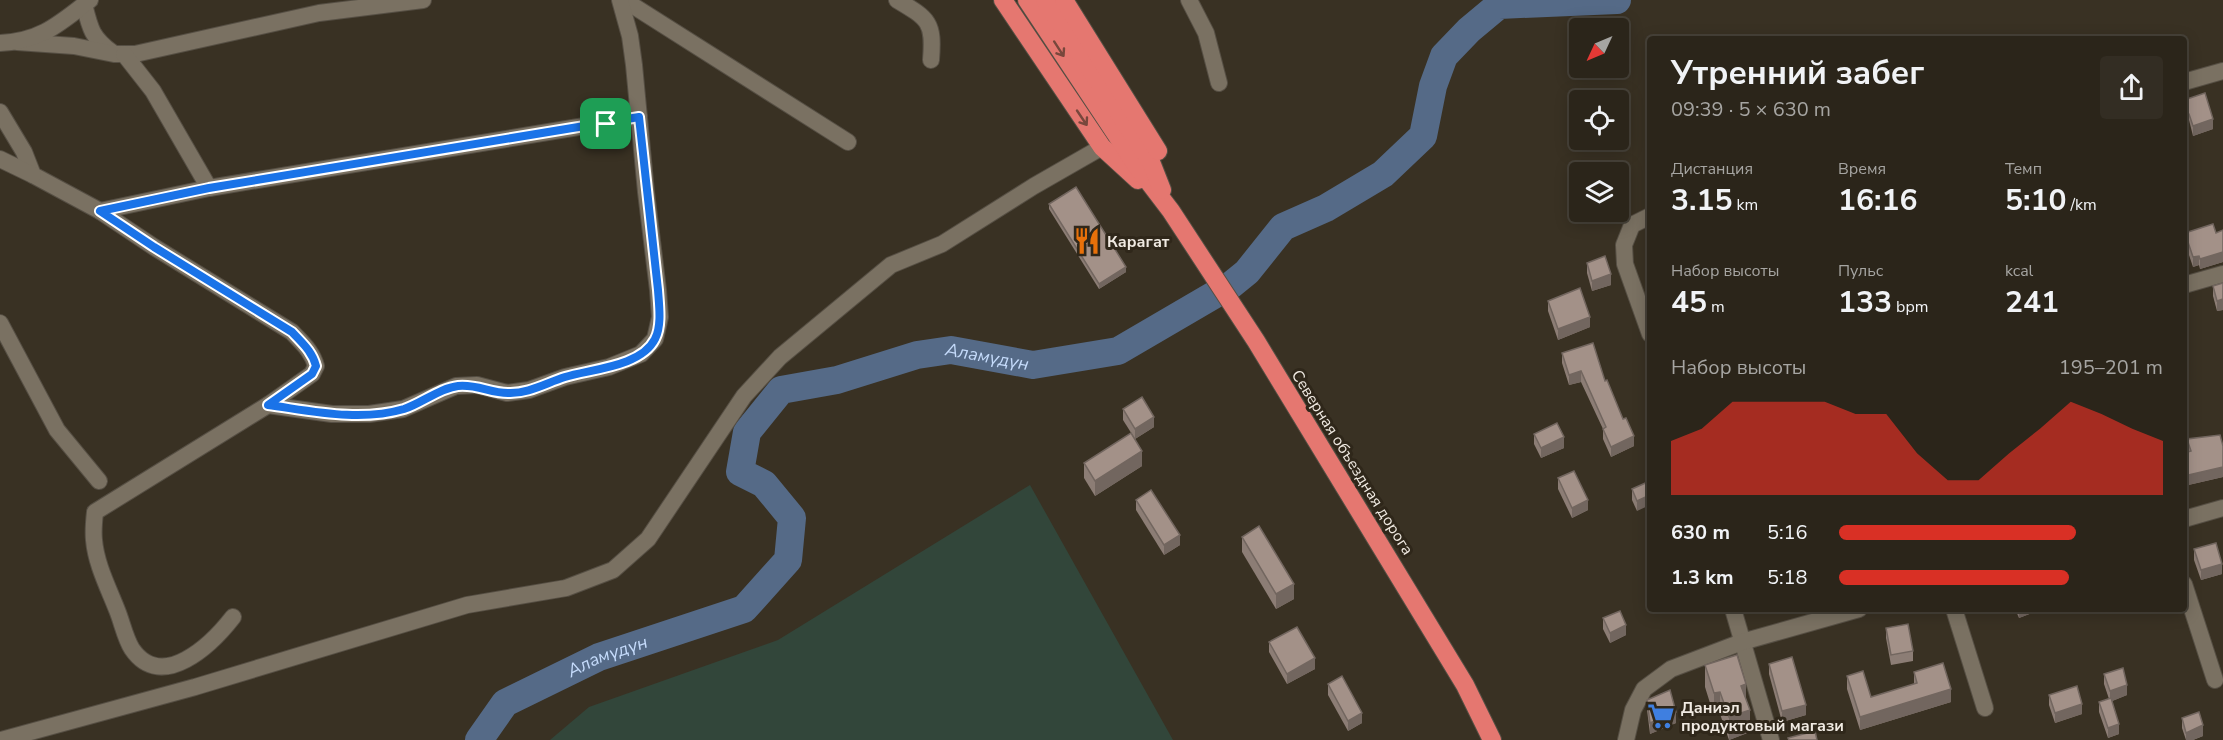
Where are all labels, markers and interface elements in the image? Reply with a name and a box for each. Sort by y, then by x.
north arrow [1569,18,1629,78]
map controls [1569,18,1629,222]
one-way arrow [1053,40,1065,57]
text: Утренний забег [1671,51,1924,96]
button: share [2100,56,2163,119]
button: locate [1569,90,1629,150]
text: 09:39 · 5 × 630 m [1671,96,1831,123]
pin [580,98,631,149]
icon: arrive [589,107,622,140]
one-way arrow [1076,110,1089,127]
text: Дистанция [1671,158,1753,180]
text: Время [1838,158,1886,180]
text: Темп [2005,158,2042,180]
button: layers [1569,162,1629,222]
text: 3.15 [1671,180,1732,221]
text: 16:16 [1838,180,1917,221]
text: 5:10 [2005,180,2066,221]
text: km [1732,194,1758,216]
text: /km [2066,194,2097,216]
restaurant icon: Карагат [1072,226,1102,256]
place label: Карагат [1107,231,1170,253]
text: Набор высоты [1671,260,1779,282]
text: Пульс [1838,260,1883,282]
text: kcal [2005,260,2033,282]
text: 45 [1671,282,1707,323]
text: 133 [1838,282,1892,323]
text: 241 [2005,282,2059,323]
text: m [1707,296,1725,318]
text: bpm [1892,296,1928,318]
water label: Аламүдүн [942,337,1031,376]
text: Набор высоты [1671,354,1806,381]
text: 195–201 m [2059,354,2163,381]
street label: Северная объездная дорога [1286,366,1418,559]
text: 630 m [1671,519,1730,546]
text: 5:16 [1767,519,1808,546]
text: 1.3 km [1671,564,1734,591]
text: 5:18 [1767,564,1808,591]
water label: Аламүдүн [562,630,651,683]
place label: Даниэл продуктовый магази [1681,697,1844,737]
supermarket icon: Даниэл продуктовый магази [1646,701,1676,731]

